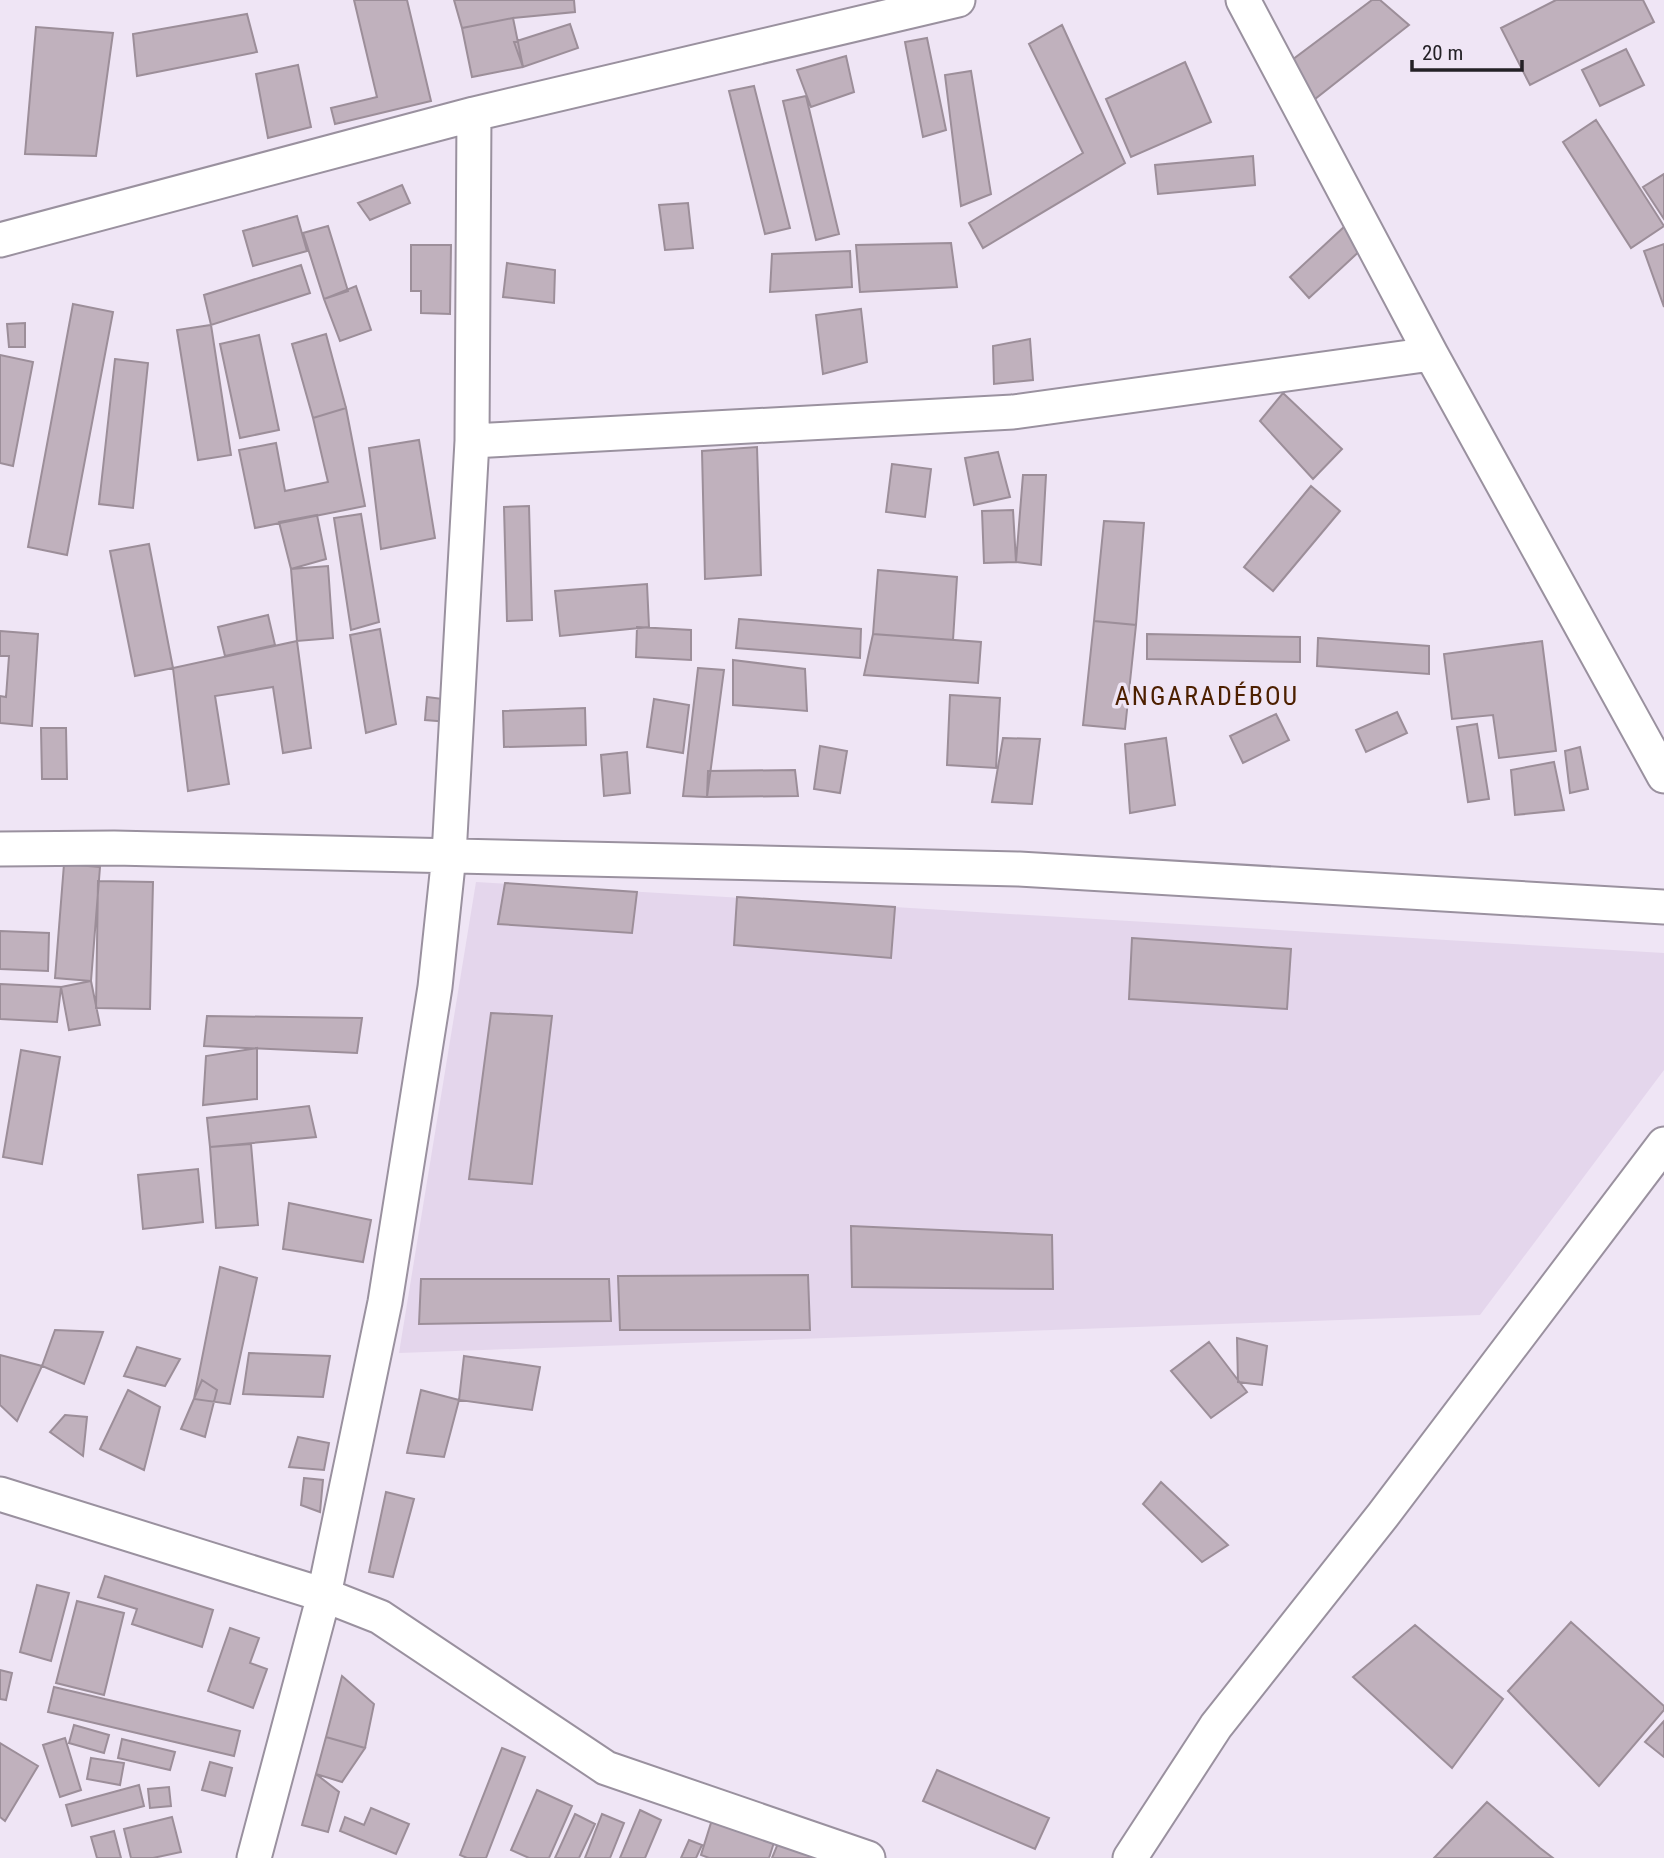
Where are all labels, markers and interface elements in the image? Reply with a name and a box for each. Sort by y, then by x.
scale bar [1412,28,1522,72]
text: 20 m [1422,41,1463,65]
district label: ANGARADÉBOU [1115,681,1299,711]

